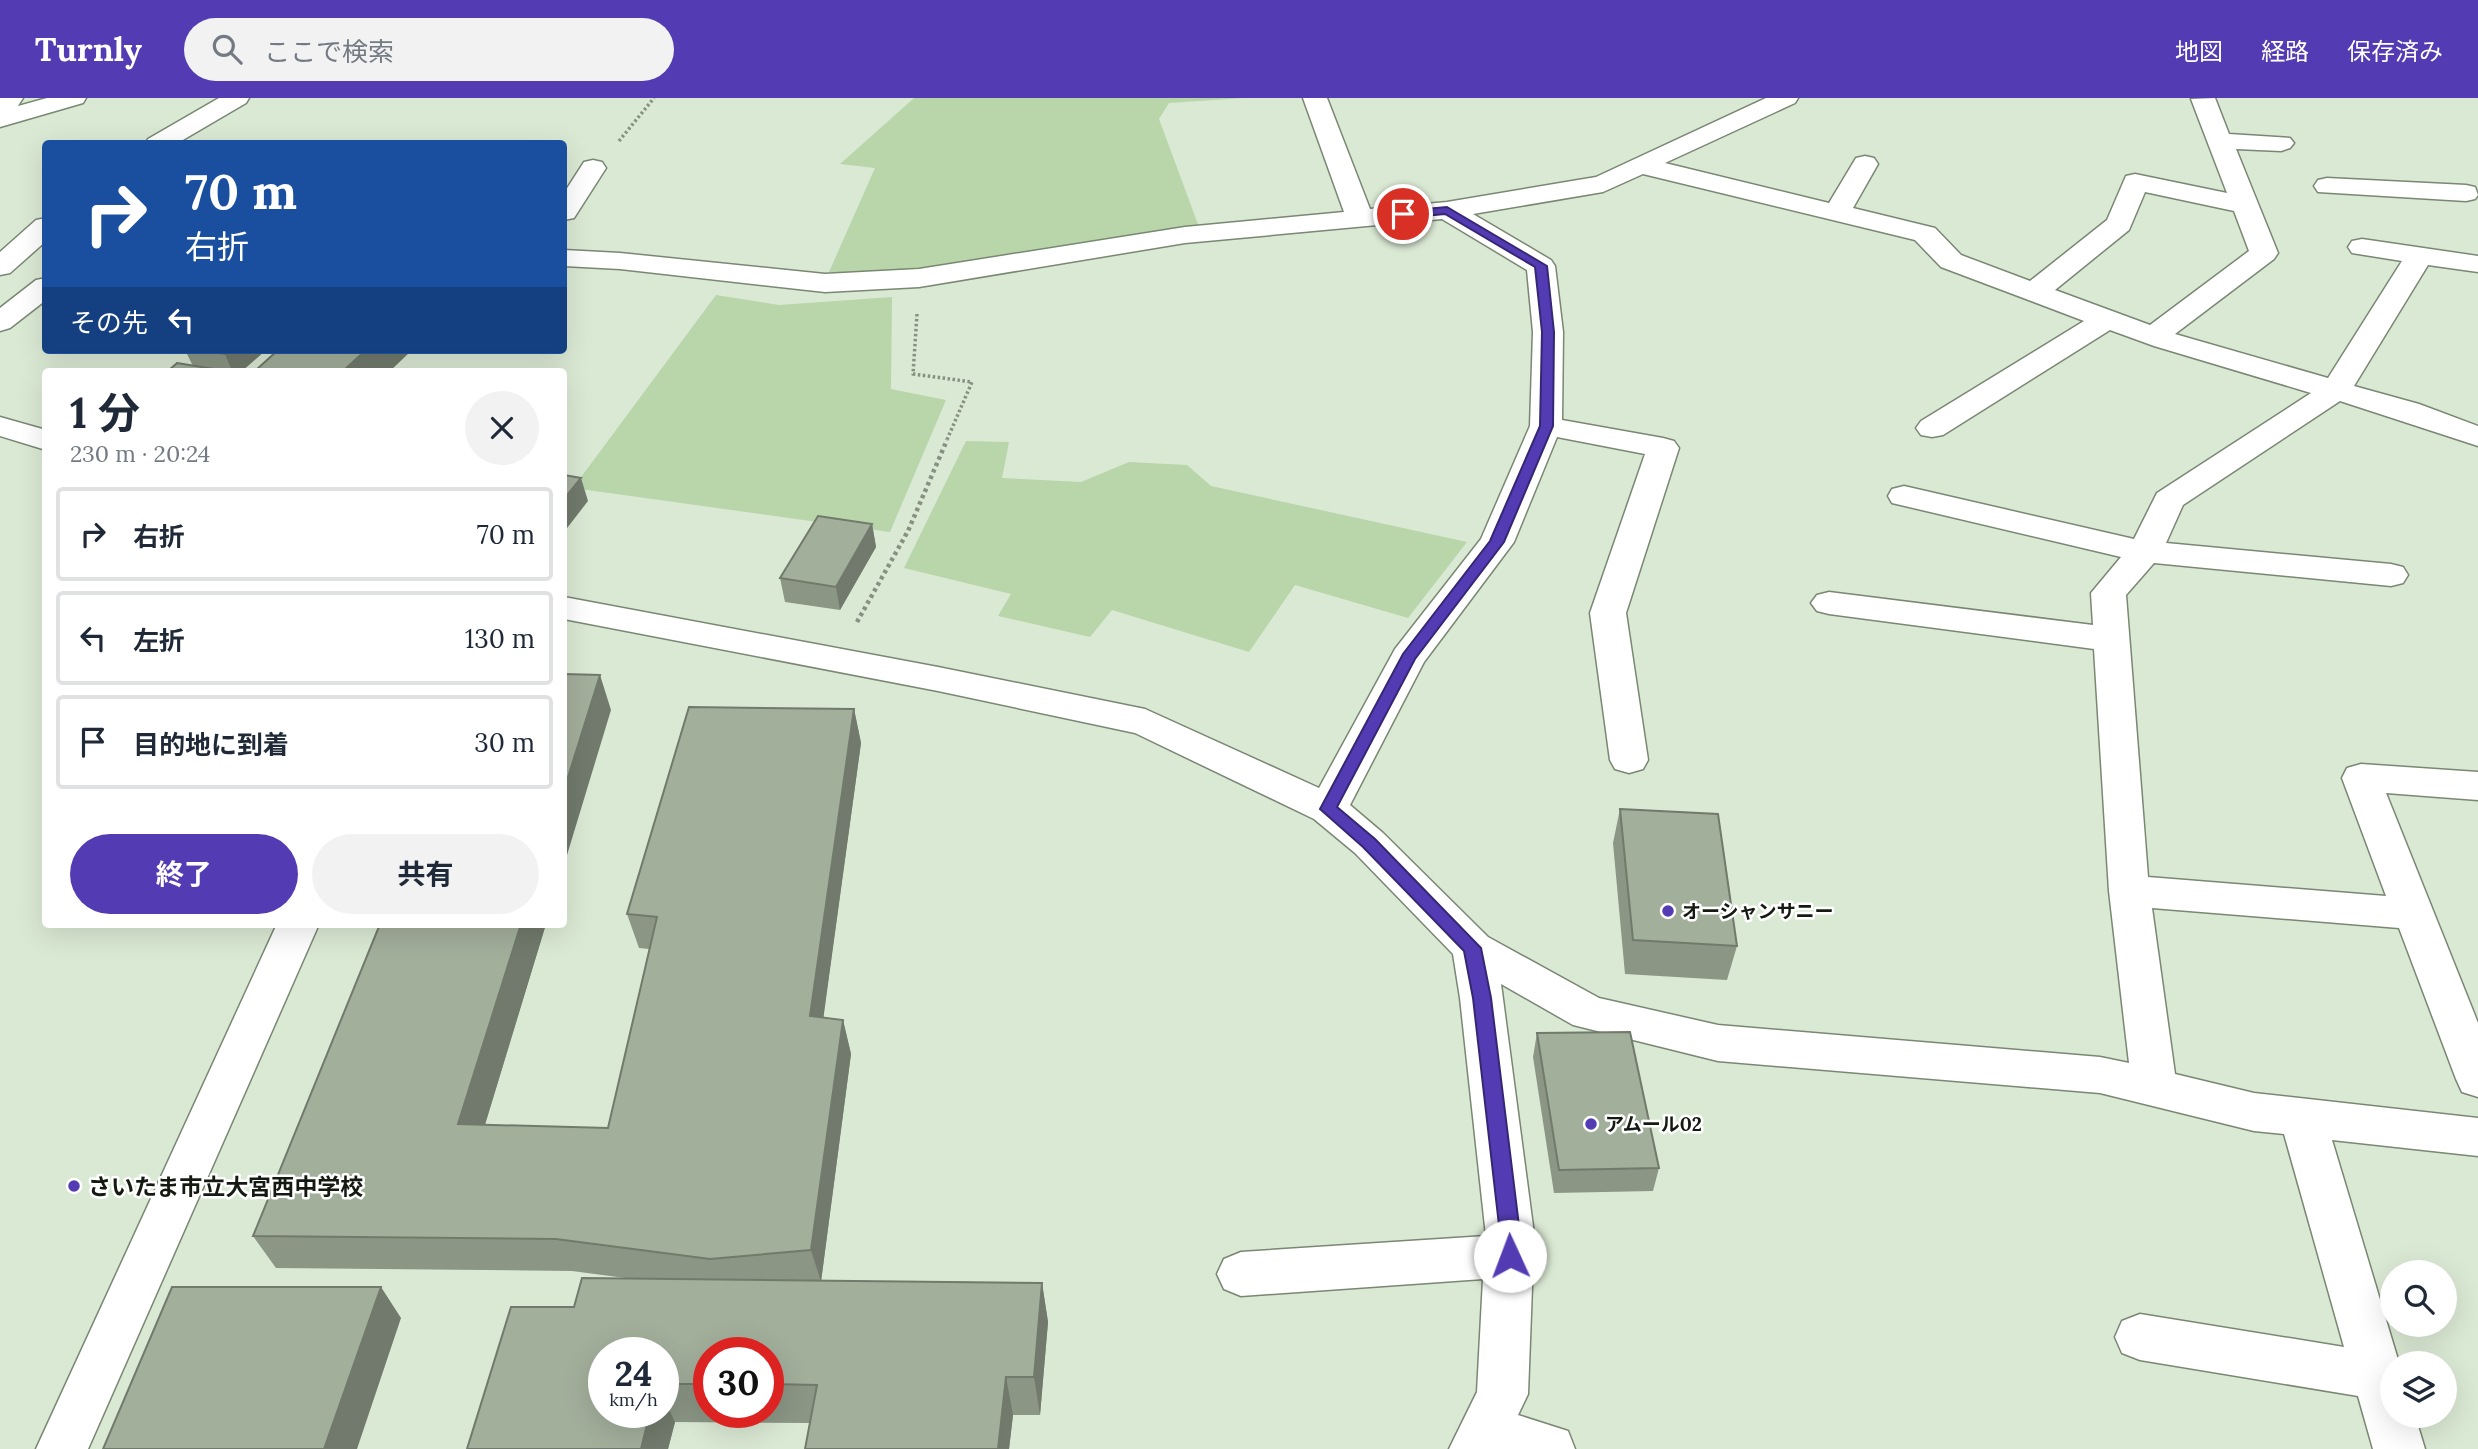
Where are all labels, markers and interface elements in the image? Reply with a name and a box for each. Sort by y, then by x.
search box [184,18,674,81]
text: Turnly [35,28,142,70]
icon: search [208,30,246,68]
text: ここで検索 [264,35,394,68]
text: 地図 [2175,36,2223,67]
text: 経路 [2261,36,2309,67]
text: 保存済み [2347,36,2443,67]
text: 70 m [185,160,297,222]
icon: right [70,168,161,259]
pin [1373,184,1433,244]
icon: arrive [1384,195,1422,233]
text: 右折 [185,226,249,267]
icon: left [162,301,200,339]
text: その先 [70,306,148,339]
text: 1 分 [70,386,140,440]
button: close [465,391,539,465]
text: 230 m · 20:24 [70,439,210,468]
icon: right [74,515,112,553]
text: 70 m [477,518,535,551]
text: 右折 [133,520,185,553]
icon: left [74,619,112,657]
text: 130 m [465,622,535,655]
text: 左折 [133,624,185,657]
icon: arrive [74,723,112,761]
text: 30 m [474,726,535,759]
text: 目的地に到着 [133,728,289,761]
button: 終了 [70,834,298,914]
button: 共有 [312,834,539,914]
place label: オーシャンサニー [1682,899,1834,923]
marker: オーシャンサニー [1660,903,1676,919]
place label: アムール02 [1605,1112,1702,1136]
marker: アムール02 [1583,1116,1599,1132]
place label: さいたま市立大宮西中学校 [88,1172,363,1201]
marker: さいたま市立大宮西中学校 [66,1178,82,1194]
position arrow [1473,1219,1547,1293]
map controls [2380,1260,2457,1428]
button: search [2380,1260,2457,1337]
speed limit sign: 30 [693,1337,784,1428]
text: 24 [615,1351,652,1396]
button: layers [2380,1351,2457,1428]
text: km/h [609,1388,658,1411]

